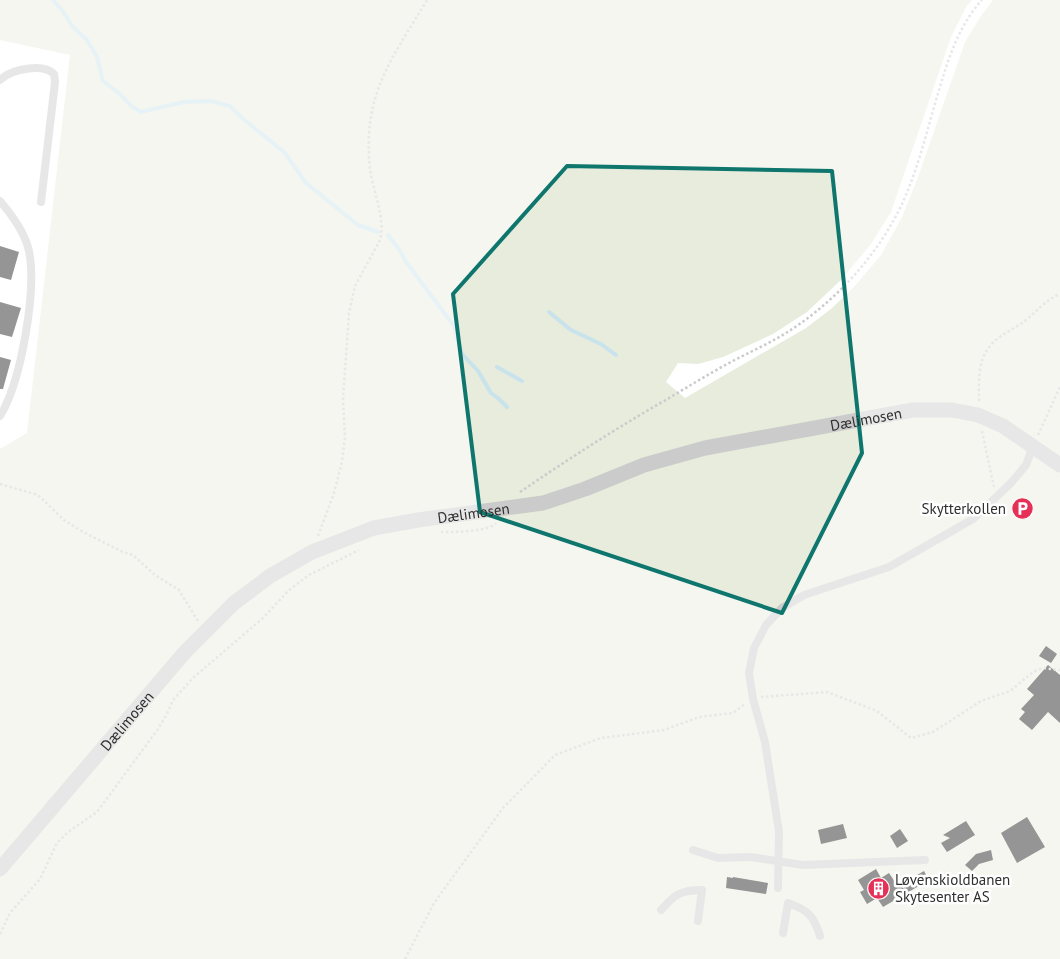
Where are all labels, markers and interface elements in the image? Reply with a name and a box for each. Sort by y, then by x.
street label: Dælimosen [828,403,903,434]
parking icon: Skytterkollen [1010,496,1034,520]
street label: Dælimosen [436,498,511,527]
place label: Skytterkollen [922,499,1006,518]
street label: Dælimosen [96,687,157,754]
place label: Løvenskioldbanen Skytesenter AS [895,870,1010,906]
building icon: Løvenskioldbanen Skytesenter AS [867,876,891,900]

